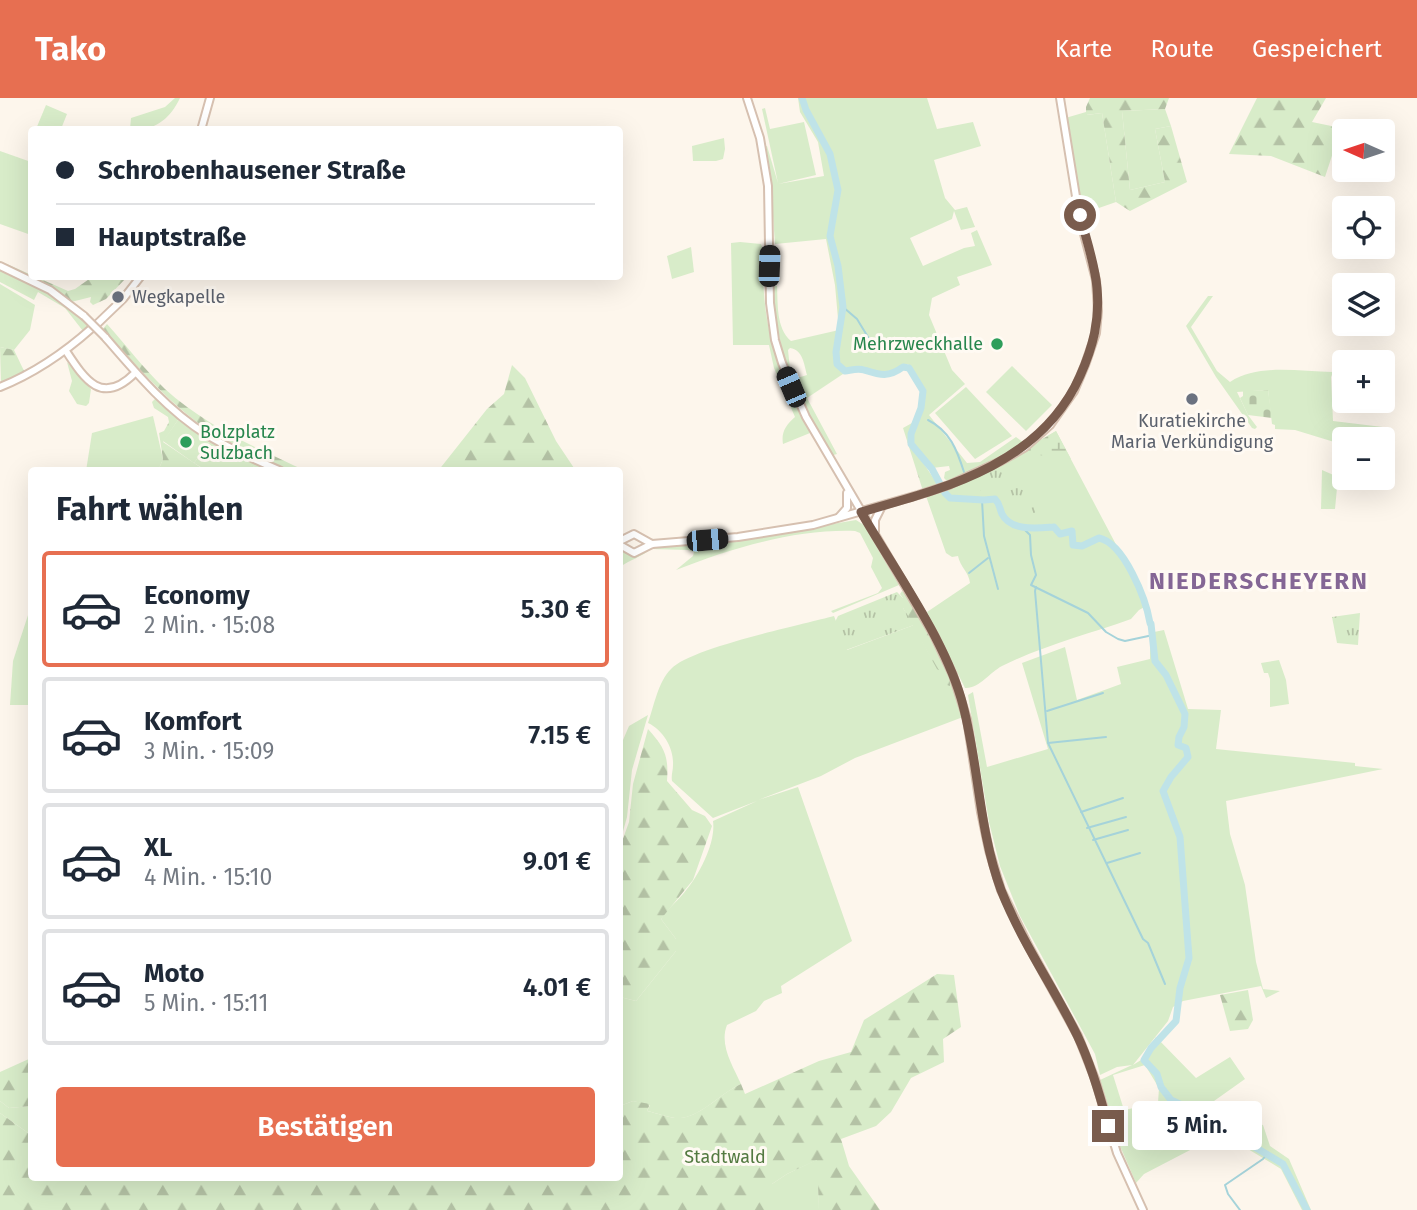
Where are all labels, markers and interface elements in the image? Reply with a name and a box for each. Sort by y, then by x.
text: Tako [35,29,106,69]
text: Karte [1055,35,1112,63]
text: Route [1150,35,1214,63]
text: Gespeichert [1252,35,1382,63]
north arrow [1332,119,1395,182]
map controls [1332,119,1395,490]
text: Schrobenhausener Straße [98,155,406,186]
button: locate [1332,196,1395,259]
route start [1064,199,1096,231]
text: Hauptstraße [98,222,246,253]
car [758,245,781,287]
button: layers [1332,273,1395,336]
place label: Wegkapelle [132,286,225,308]
marker: Wegkapelle [110,289,126,305]
place label: Mehrzweckhalle [853,333,983,355]
marker: Mehrzweckhalle [989,336,1005,352]
button: + [1332,350,1395,413]
car [774,364,809,410]
marker: Kuratiekirche Maria Verkündigung [1184,391,1200,407]
place label: Kuratiekirche Maria Verkündigung [1111,410,1274,453]
place label: Bolzplatz Sulzbach [200,421,275,464]
button: − [1332,427,1395,490]
marker: Bolzplatz Sulzbach [178,434,194,450]
text: Fahrt wählen [56,490,243,528]
car [686,528,729,552]
district label: NIEDERSCHEYERN [1149,567,1369,595]
icon: car [60,578,123,641]
text: Economy [144,580,250,611]
text: 5.30 € [521,594,591,625]
text: 2 Min. · 15:08 [144,611,275,639]
icon: car [60,704,123,767]
text: Komfort [144,706,242,737]
text: 7.15 € [528,720,591,751]
text: 3 Min. · 15:09 [144,737,274,765]
icon: car [60,830,123,893]
text: XL [144,832,172,863]
text: 9.01 € [523,846,591,877]
text: 4 Min. · 15:10 [144,863,272,891]
icon: car [60,956,123,1019]
text: Moto [144,958,204,989]
text: 4.01 € [523,972,591,1003]
text: 5 Min. · 15:11 [144,989,268,1017]
button: Bestätigen [56,1087,595,1167]
callout: 5 Min. [1132,1102,1262,1150]
route end [1092,1110,1124,1142]
text: 5 Min. [1166,1111,1228,1139]
park label: Stadtwald [684,1146,766,1168]

